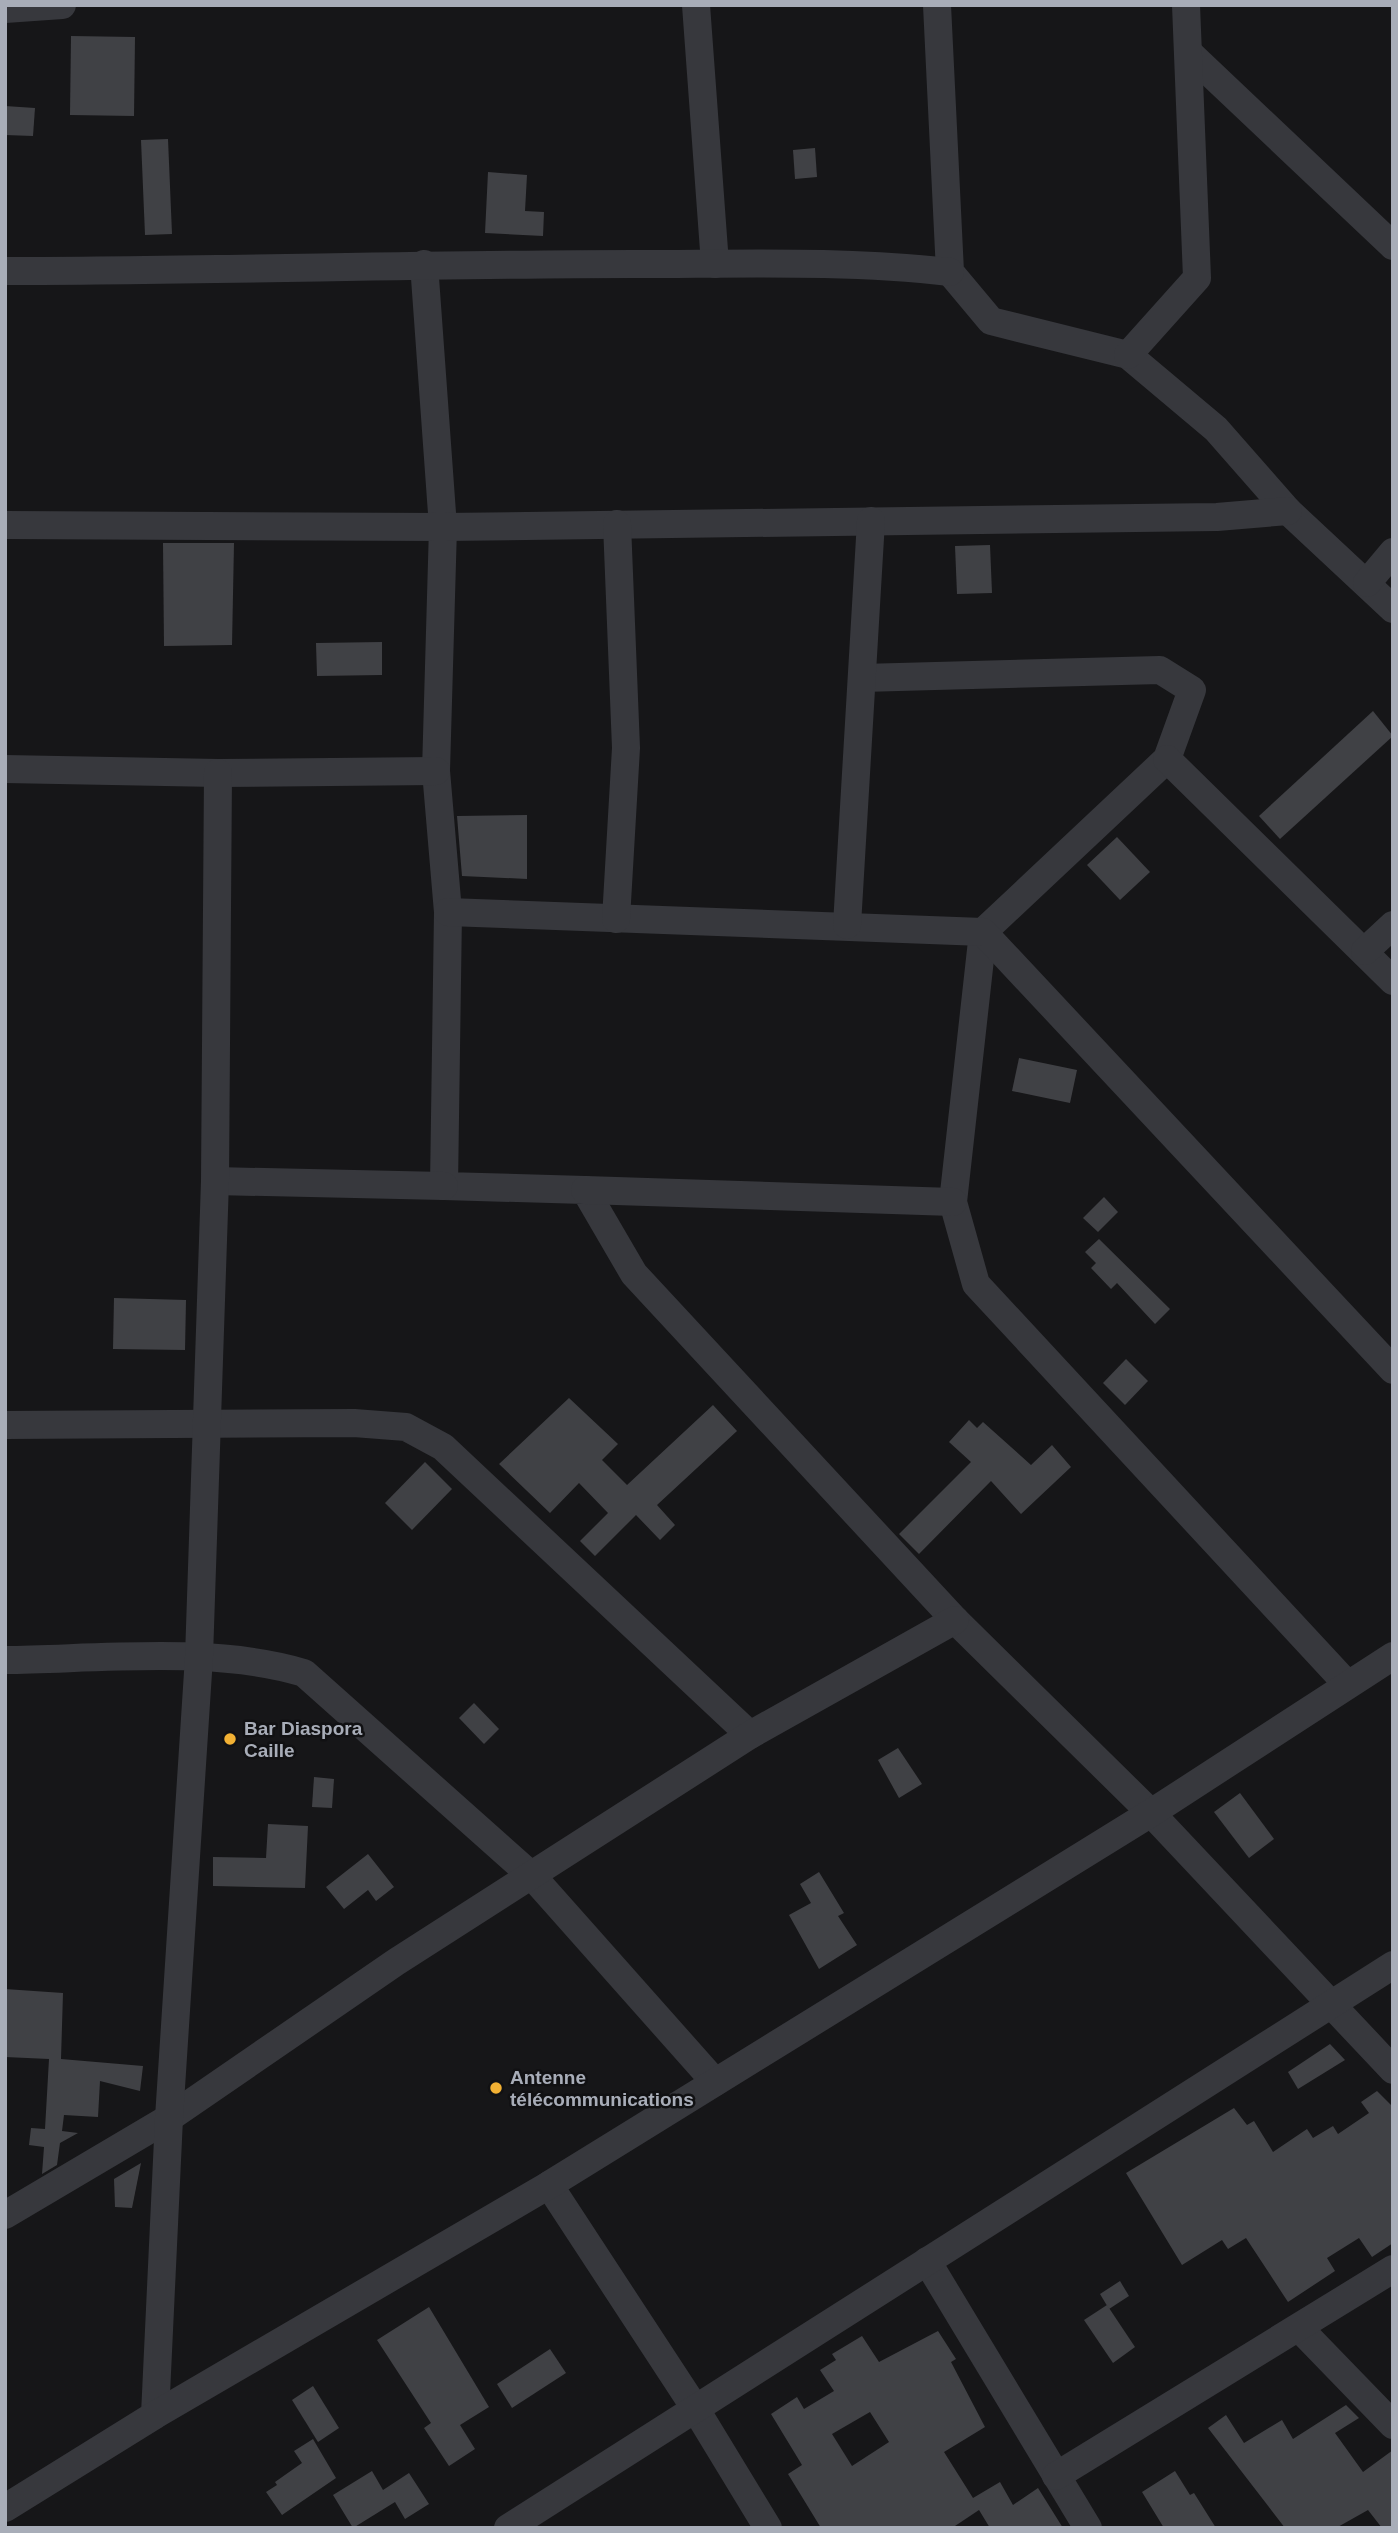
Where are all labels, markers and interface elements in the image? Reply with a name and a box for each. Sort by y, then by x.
place label: Bar Diaspora Caille [244,1718,363,1761]
marker: Bar Diaspora Caille [222,1731,238,1747]
place label: Antenne télécommunications [510,2067,694,2110]
marker: Antenne télécommunications [488,2080,504,2096]

